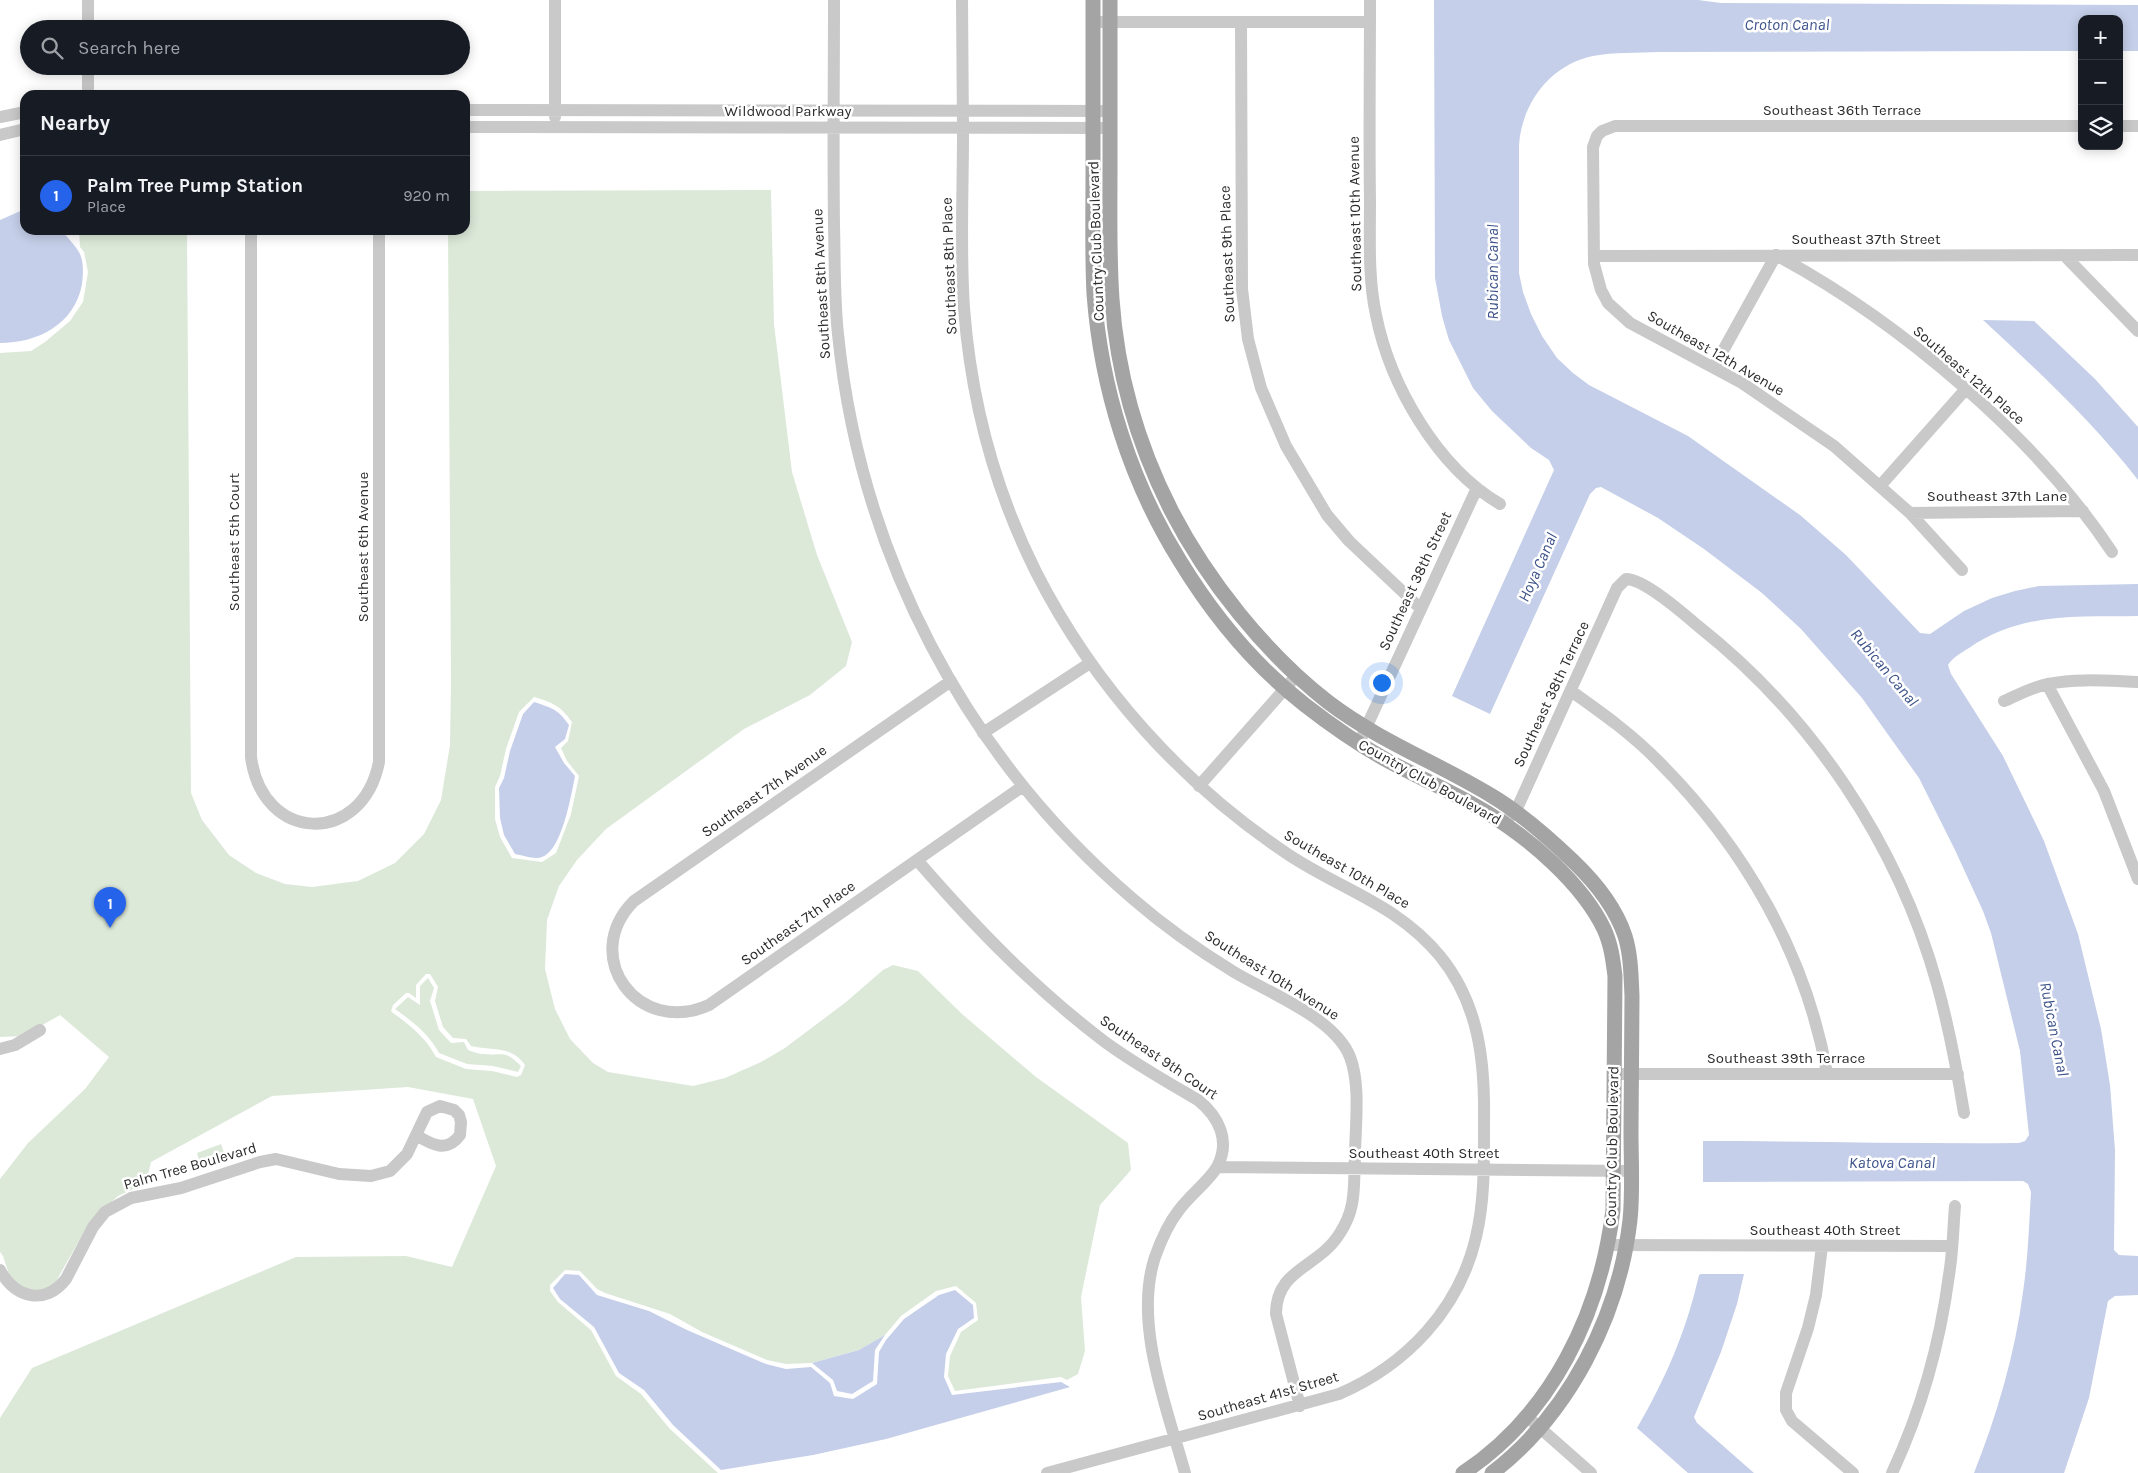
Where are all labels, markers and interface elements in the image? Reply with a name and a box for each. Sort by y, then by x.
water label: Croton Canal [1744,15,1830,34]
map controls [2078,15,2123,150]
button: + [2078,15,2123,60]
search box [20,20,470,75]
icon: search [38,34,66,62]
text: Search here [78,37,180,59]
button: − [2078,60,2123,105]
street label: Southeast 36th Terrace [1763,101,1921,119]
street label: Wildwood Parkway [724,102,852,120]
button: layers [2078,105,2123,150]
text: Nearby [40,111,110,135]
street label: Southeast 10th Avenue [1345,136,1365,292]
street label: Country Club Boulevard [1084,160,1108,322]
text: Palm Tree Pump Station [87,175,303,197]
street label: Southeast 9th Place [1216,185,1238,323]
text: 1 [53,186,59,205]
text: 920 m [403,186,450,205]
text: Place [87,197,126,216]
street label: Southeast 8th Place [938,197,960,335]
street label: Southeast 8th Avenue [808,208,834,360]
water label: Rubican Canal [1483,224,1502,320]
street label: Southeast 37th Street [1791,230,1941,248]
street label: Southeast 12th Avenue [1644,306,1788,400]
street label: Southeast 12th Place [1909,322,2029,428]
street label: Southeast 5th Court [225,472,243,611]
street label: Southeast 6th Avenue [354,472,372,622]
street label: Southeast 37th Lane [1927,487,2067,505]
street label: Southeast 38th Street [1375,508,1455,653]
water label: Hoya Canal [1514,530,1561,605]
street label: Southeast 38th Terrace [1509,618,1593,770]
water label: Rubican Canal [1847,625,1923,710]
your location [1369,670,1395,696]
street label: Country Club Boulevard [1355,735,1505,829]
street label: Southeast 7th Avenue [698,741,830,841]
street label: Southeast 10th Place [1281,826,1413,912]
street label: Southeast 7th Place [737,877,859,969]
pin: 1 [94,887,126,928]
street label: Southeast 10th Avenue [1201,926,1343,1024]
water label: Rubican Canal [2036,980,2073,1078]
street label: Southeast 9th Court [1097,1011,1222,1103]
street label: Southeast 39th Terrace [1707,1049,1865,1067]
street label: Country Club Boulevard [1602,1066,1622,1226]
street label: Palm Tree Boulevard [121,1138,259,1194]
street label: Southeast 40th Street [1349,1144,1500,1162]
water label: Katova Canal [1849,1153,1935,1172]
street label: Southeast 40th Street [1750,1221,1901,1239]
street label: Southeast 41st Street [1195,1367,1341,1425]

